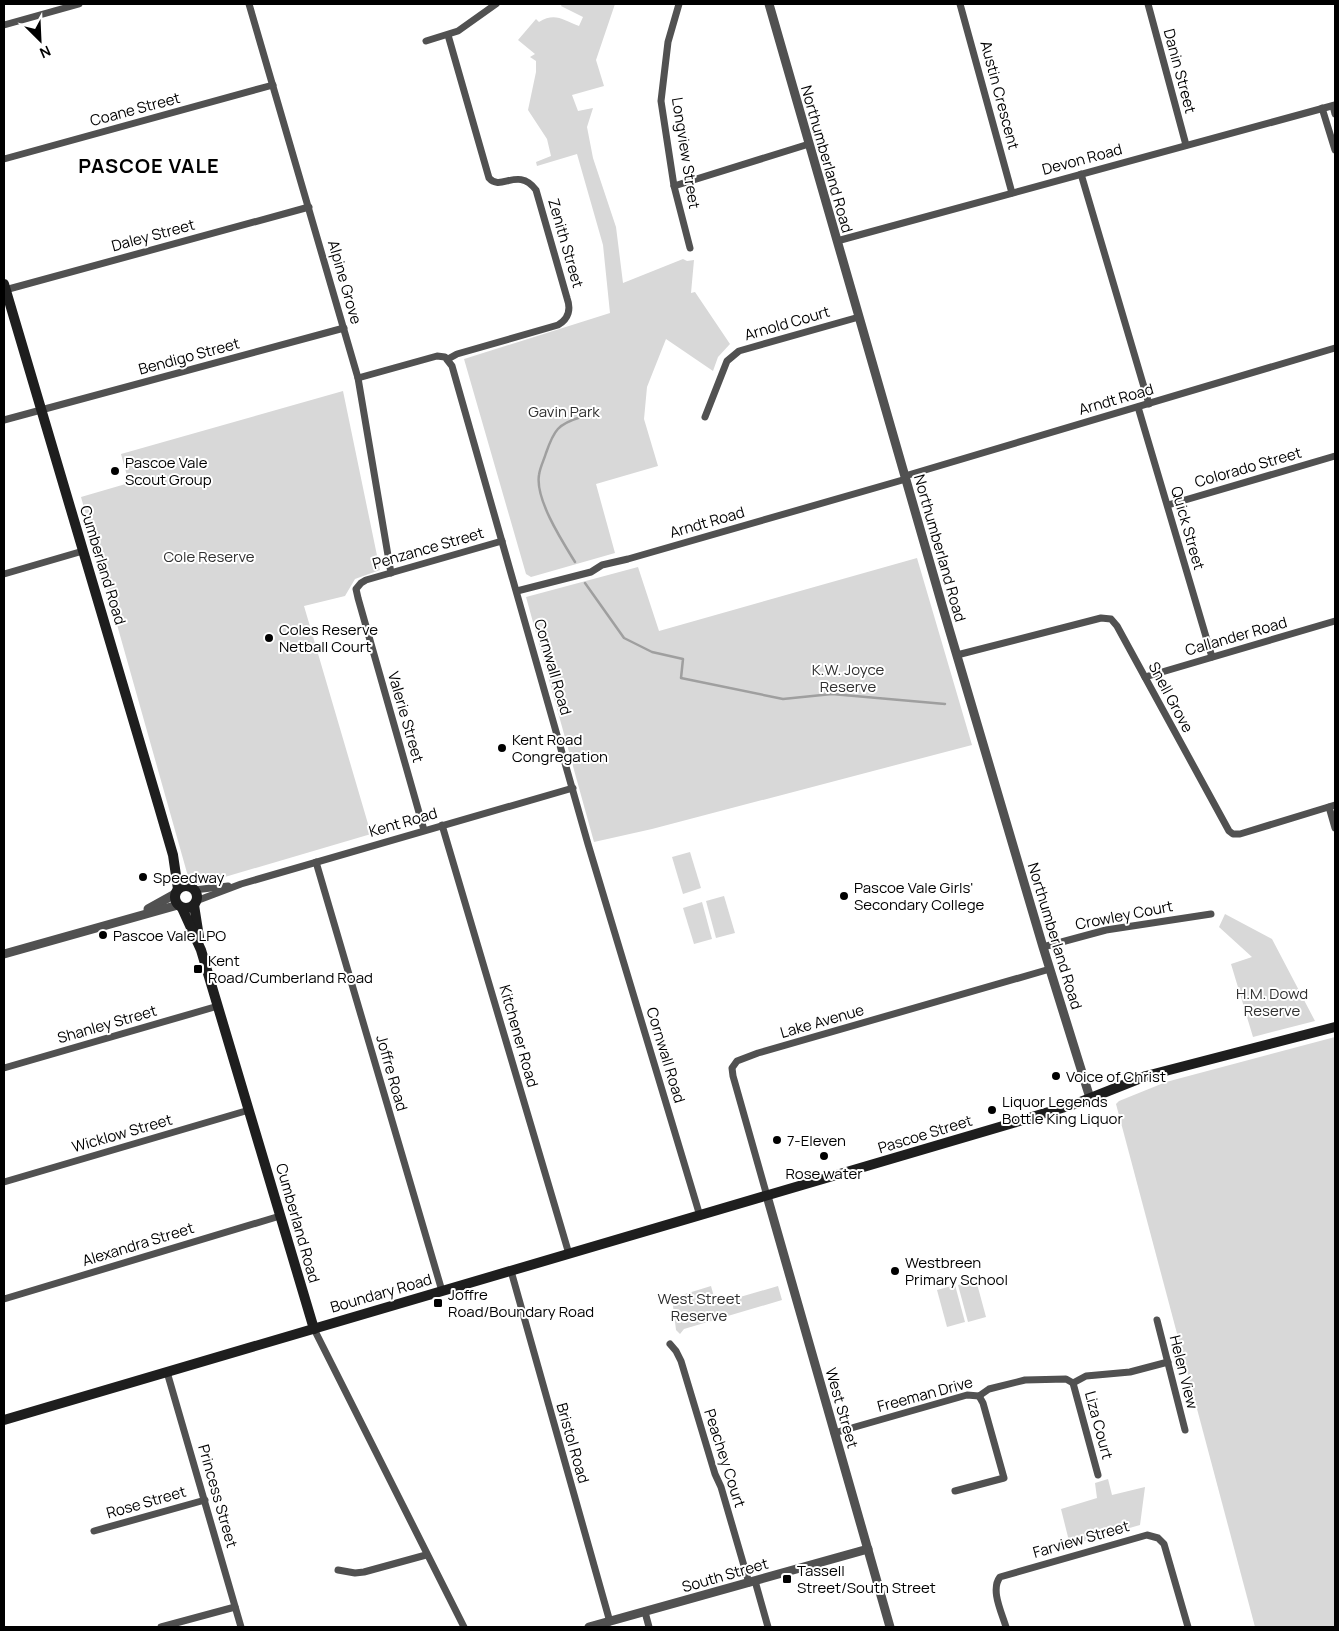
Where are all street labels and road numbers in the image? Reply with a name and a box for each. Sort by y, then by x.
street label: Danin Street [1159,26,1201,116]
street label: Austin Crescent [975,38,1025,152]
street label: Northumberland Road [796,83,858,235]
street label: Coane Street [88,87,182,131]
street label: Longview Street [667,96,705,210]
street label: Devon Road [1040,138,1124,180]
street label: Zenith Street [543,196,589,290]
street label: Daley Street [109,214,197,256]
street label: Alpine Grove [323,238,367,327]
street label: Arnold Court [742,301,832,345]
street label: Bendigo Street [136,332,242,380]
street label: Arndt Road [1076,378,1156,420]
street label: Colorado Street [1192,442,1304,492]
street label: Northumberland Road [909,472,971,624]
street label: Quick Street [1166,484,1210,572]
street label: Arndt Road [667,501,747,543]
street label: Cumberland Road [75,503,131,627]
street label: Penzance Street [370,522,486,574]
street label: Callander Road [1183,611,1289,661]
street label: Cornwall Road [529,617,577,717]
street label: Snell Grove [1144,658,1199,736]
street label: Valerie Street [383,669,429,765]
street label: Kent Road [366,802,440,842]
street label: Northumberland Road [1023,860,1087,1012]
street label: Crowley Court [1073,895,1175,935]
street label: Kitchener Road [494,982,544,1090]
street label: Lake Avenue [778,999,867,1043]
street label: Shanley Street [55,1000,159,1048]
street label: Cornwall Road [642,1005,690,1105]
street label: Joffre Road [371,1032,413,1114]
street label: Wicklow Street [69,1109,175,1157]
street label: Pascoe Street [875,1110,975,1158]
street label: Cumberland Road [271,1161,325,1285]
street label: Alexandra Street [80,1217,196,1271]
street label: Boundary Road [328,1268,434,1318]
street label: Helen View [1165,1333,1203,1412]
street label: West Street [820,1365,864,1451]
street label: Freeman Drive [875,1371,975,1417]
street label: Liza Court [1080,1389,1118,1461]
street label: Bristol Road [552,1400,594,1486]
street label: Peachey Court [699,1406,751,1510]
street label: Princess Street [193,1442,243,1550]
street label: Rose Street [104,1481,188,1523]
street label: Farview Street [1030,1515,1132,1563]
street label: South Street [679,1553,771,1597]

